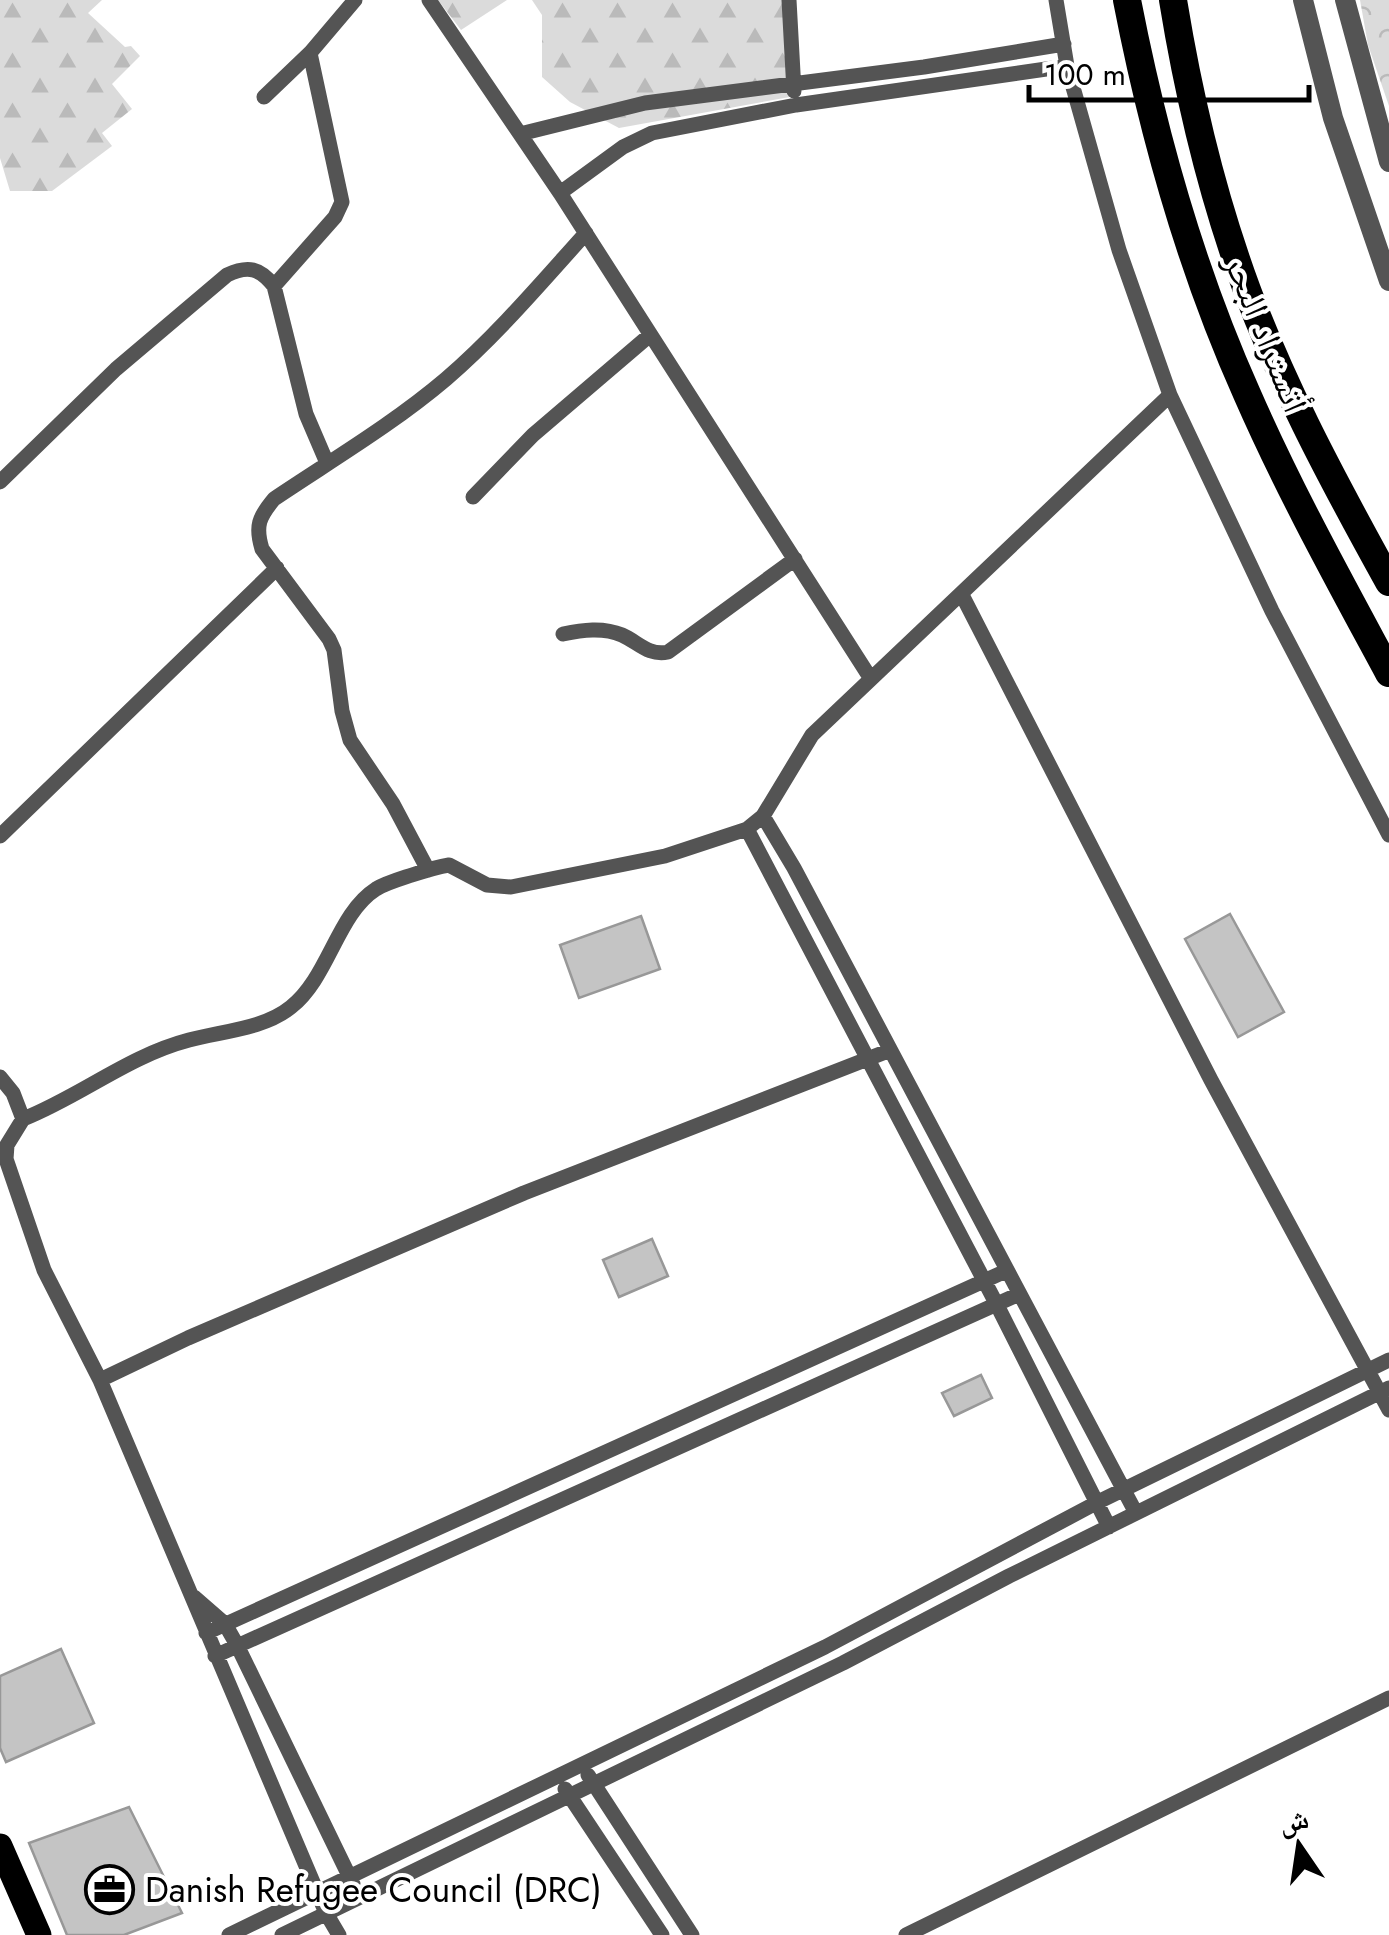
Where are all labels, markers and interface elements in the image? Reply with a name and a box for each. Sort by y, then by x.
scale bar [1029,40,1309,102]
text: 100 m [1044,53,1126,96]
street label: أتستراد البحر [1211,245,1320,420]
north arrow [1249,1795,1349,1895]
text: ش [1274,1798,1313,1844]
office icon: Danish Refugee Council (DRC) [84,1864,136,1916]
place label: Danish Refugee Council (DRC) [145,1865,602,1915]

